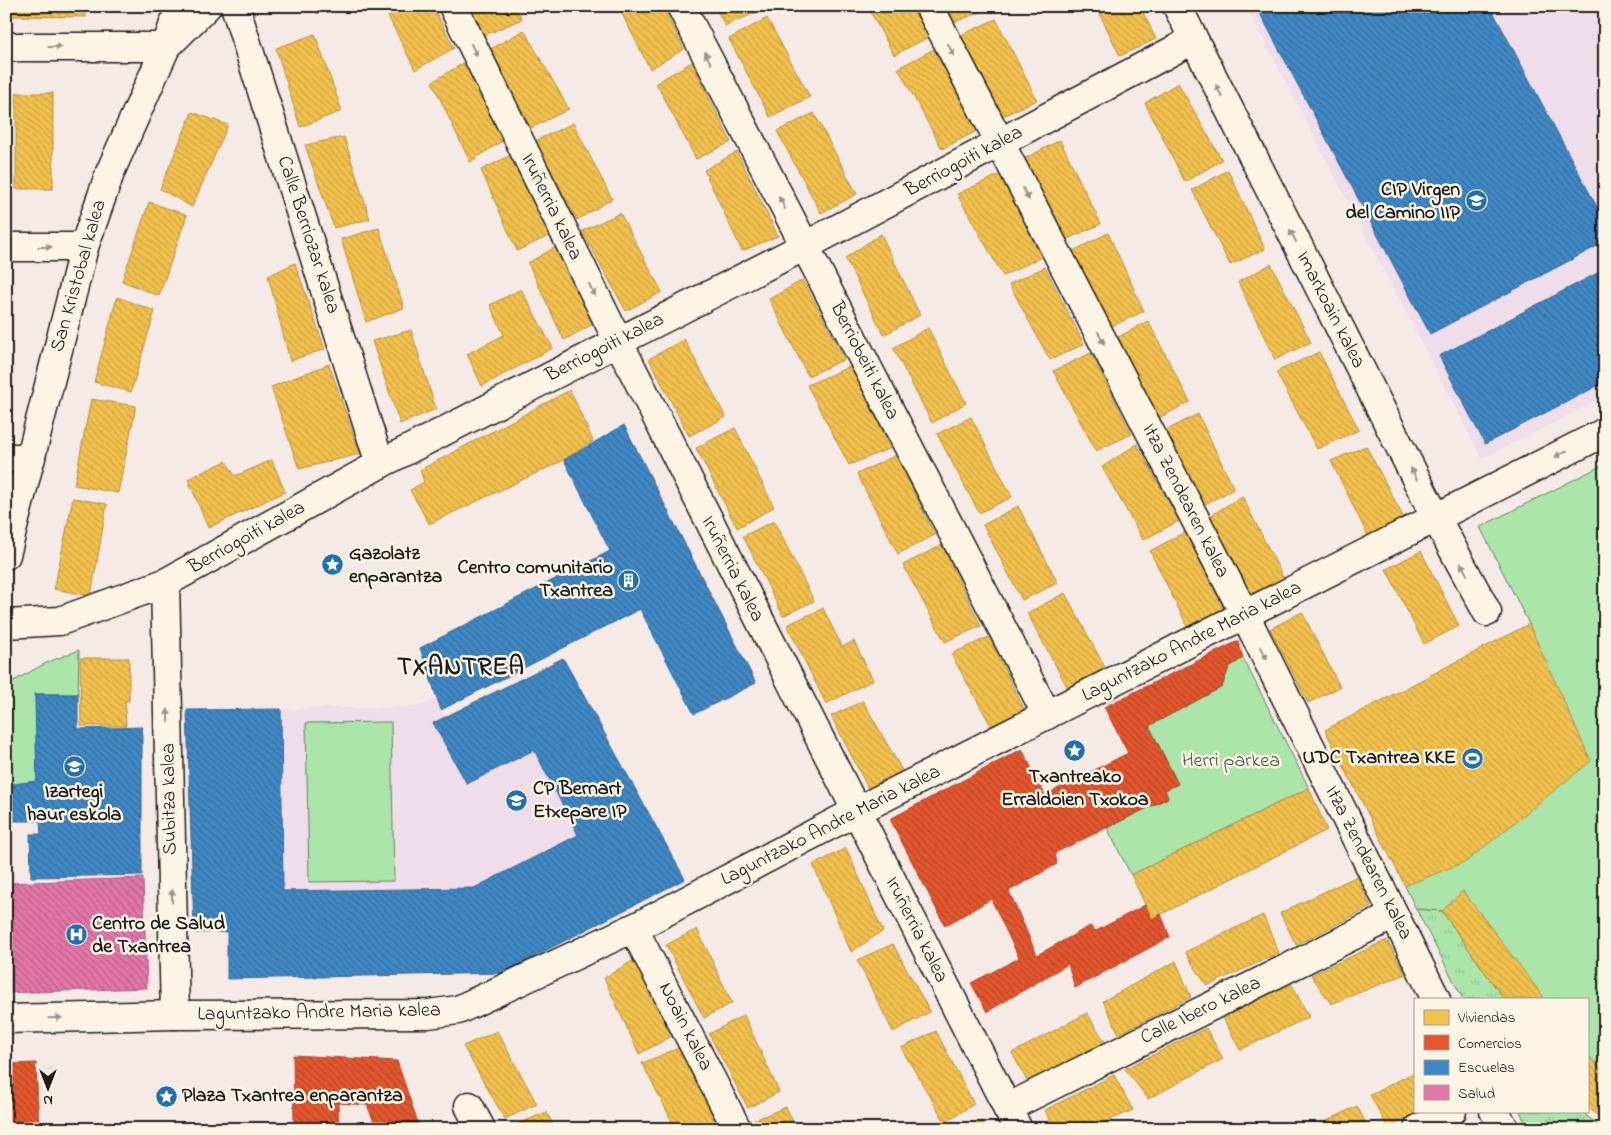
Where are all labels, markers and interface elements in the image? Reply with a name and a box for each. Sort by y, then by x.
one-way arrow [947,42,955,57]
one-way arrow [47,43,63,51]
one-way arrow [470,43,478,57]
one-way arrow [704,51,712,66]
one-way arrow [1215,84,1223,98]
street label: Berriogoiti kalea [899,119,1029,207]
street label: Iruñerria kalea [513,149,589,265]
street label: Calle Berriozar kalea [269,152,347,318]
place label: CIP Virgen del Camino IIP [1346,176,1461,228]
one-way arrow [1022,187,1030,201]
school or university icon: CIP Virgen del Camino IIP [1464,189,1488,213]
street label: San Kristobal kalea [43,196,115,356]
one-way arrow [778,196,786,210]
one-way arrow [1289,229,1297,243]
one-way arrow [37,243,53,251]
street label: Imarkoain kalea [1288,246,1372,374]
one-way arrow [588,283,596,297]
street label: Berriobeiti kalea [821,296,906,425]
street label: Berriogoiti kalea [540,306,670,392]
one-way arrow [1097,331,1105,345]
street label: Itza Zendearen kalea [1134,419,1236,583]
one-way arrow [1554,451,1568,459]
one-way arrow [1410,467,1418,482]
street label: Berriogoiti kalea [182,494,311,584]
street label: Iruñerria kalea [693,511,771,627]
place label: Gazolatz enparantza [349,540,442,592]
place icon: Gazolatz enparantza [321,553,345,577]
place label: Centro comunitario Txantrea [458,554,613,606]
one-way arrow [1460,562,1468,576]
building icon: Centro comunitario Txantrea [617,568,641,592]
street label: Laguntzako Andre Maria kalea [1077,574,1307,711]
one-way arrow [1260,646,1268,661]
district label: TXANTREA [397,650,525,686]
one-way arrow [164,708,172,724]
place icon: Txantreako Erraldoien Txokoa [1063,739,1087,763]
street label: Subitza kalea [155,743,185,855]
place label: UDC Txantrea KKE [1302,744,1456,773]
sports icon: UDC Txantrea KKE [1460,746,1484,770]
park label: Herri parkea [1182,747,1280,776]
school or university icon: Izartegi haur eskola [62,754,86,778]
street label: Laguntzako Andre Maria kalea [716,758,946,895]
place label: Txantreako Erraldoien Txokoa [1001,763,1149,815]
place label: CP Bernart Etxepare IP [533,775,627,827]
place label: Izartegi haur eskola [27,778,122,830]
street label: Itza Zendearen kalea [1317,781,1419,945]
school or university icon: CP Bernart Etxepare IP [505,789,529,813]
street label: Iruñerria kalea [877,872,955,988]
one-way arrow [168,888,176,904]
place label: Centro de Salud de Txantrea [92,910,226,962]
hospital icon: Centro de Salud de Txantrea [64,923,88,947]
street label: Calle Ibero kalea [1136,969,1266,1053]
street label: Noain kalea [650,978,720,1076]
street label: Laguntzako Andre Maria kalea [197,996,441,1031]
legend [1414,998,1588,1112]
text: Viviendas [1457,1007,1515,1029]
one-way arrow [47,1013,63,1021]
text: Comercios [1458,1033,1522,1055]
text: Escuelas [1458,1057,1515,1079]
north arrow [22,1062,72,1112]
place label: Plaza Txantrea enparantza [182,1082,403,1111]
text: Salud [1458,1083,1496,1105]
place icon: Plaza Txantrea enparantza [154,1084,178,1108]
text: N [43,1089,53,1110]

